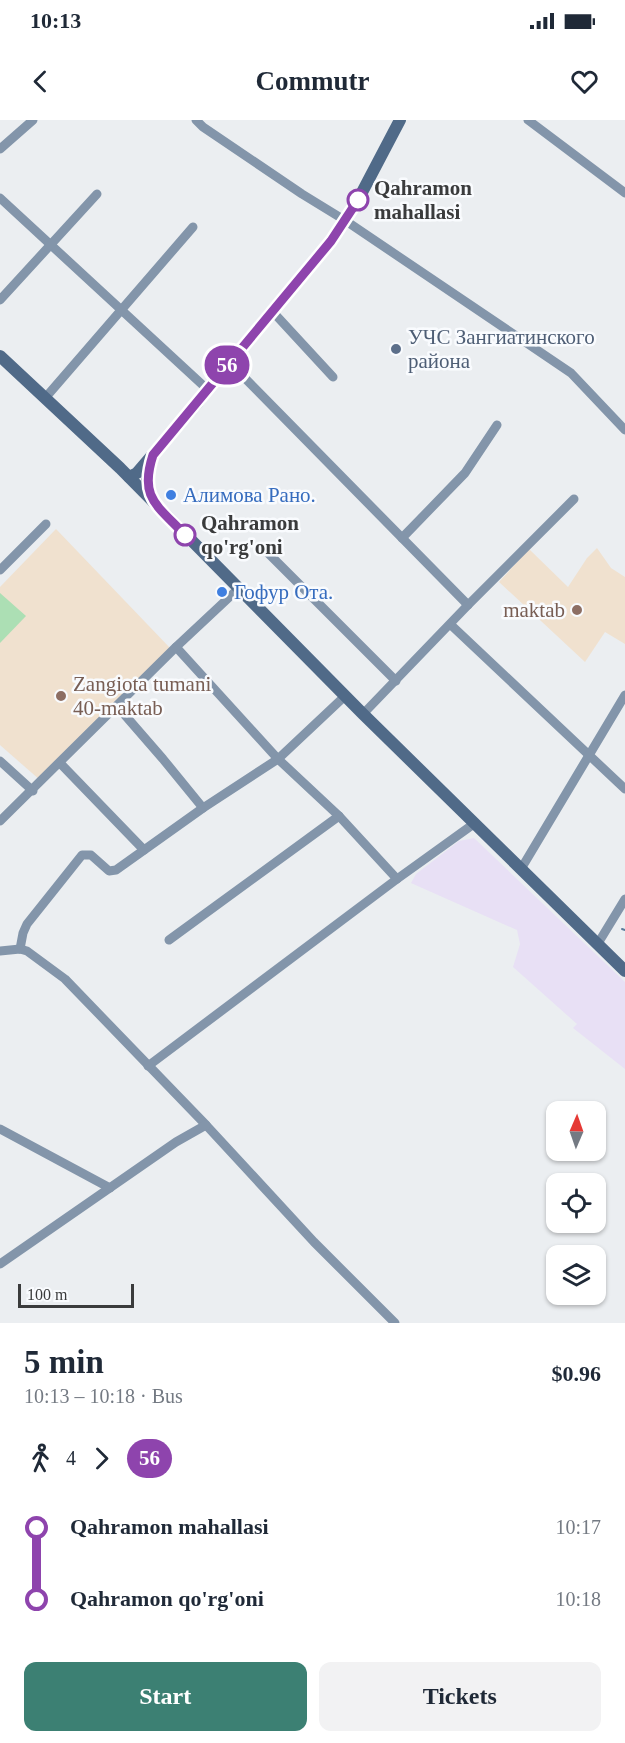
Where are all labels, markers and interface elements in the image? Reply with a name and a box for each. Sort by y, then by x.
text: 10:13 [30,8,81,33]
icon: back [24,65,57,98]
icon: heart [568,65,601,98]
text: Commutr [256,66,369,96]
place label: Qahramon mahallasi [374,176,472,224]
marker: Qahramon mahallasi [347,189,369,211]
place label: УЧС Зангиатинского района [408,325,595,373]
marker: УЧС Зангиатинского района [389,342,403,356]
line badge: 56 [200,346,254,384]
text: 56 [217,353,238,377]
place label: Алимова Рано. [183,483,316,507]
marker: Алимова Рано. [164,488,178,502]
place label: Qahramon qo'rg'oni [201,511,299,559]
marker: Qahramon qo'rg'oni [174,524,196,546]
place label: Гофур Ота. [234,580,333,604]
marker: Гофур Ота. [215,585,229,599]
place label: maktab [503,598,565,622]
marker: maktab [570,603,584,617]
place label: Zangiota tumani 40-maktab [73,672,211,720]
marker: Zangiota tumani 40-maktab [54,689,68,703]
north arrow [546,1101,606,1161]
map controls [546,1101,606,1305]
button: locate [546,1173,606,1233]
button: layers [546,1245,606,1305]
scale bar [18,1281,134,1308]
text: 100 m [27,1286,67,1303]
text: 5 min [24,1344,104,1380]
text: $0.96 [552,1361,601,1386]
text: 10:13 – 10:18 · Bus [24,1385,183,1407]
icon: walk [24,1442,57,1475]
icon: forward [85,1442,118,1475]
text: 56 [139,1446,160,1470]
text: 4 [66,1447,76,1469]
text: Qahramon mahallasi [70,1514,269,1539]
text: 10:17 [555,1516,601,1538]
text: Qahramon qo'rg'oni [70,1586,264,1611]
text: 10:18 [555,1588,601,1610]
button: Start [24,1662,307,1731]
button: Tickets [319,1662,601,1731]

